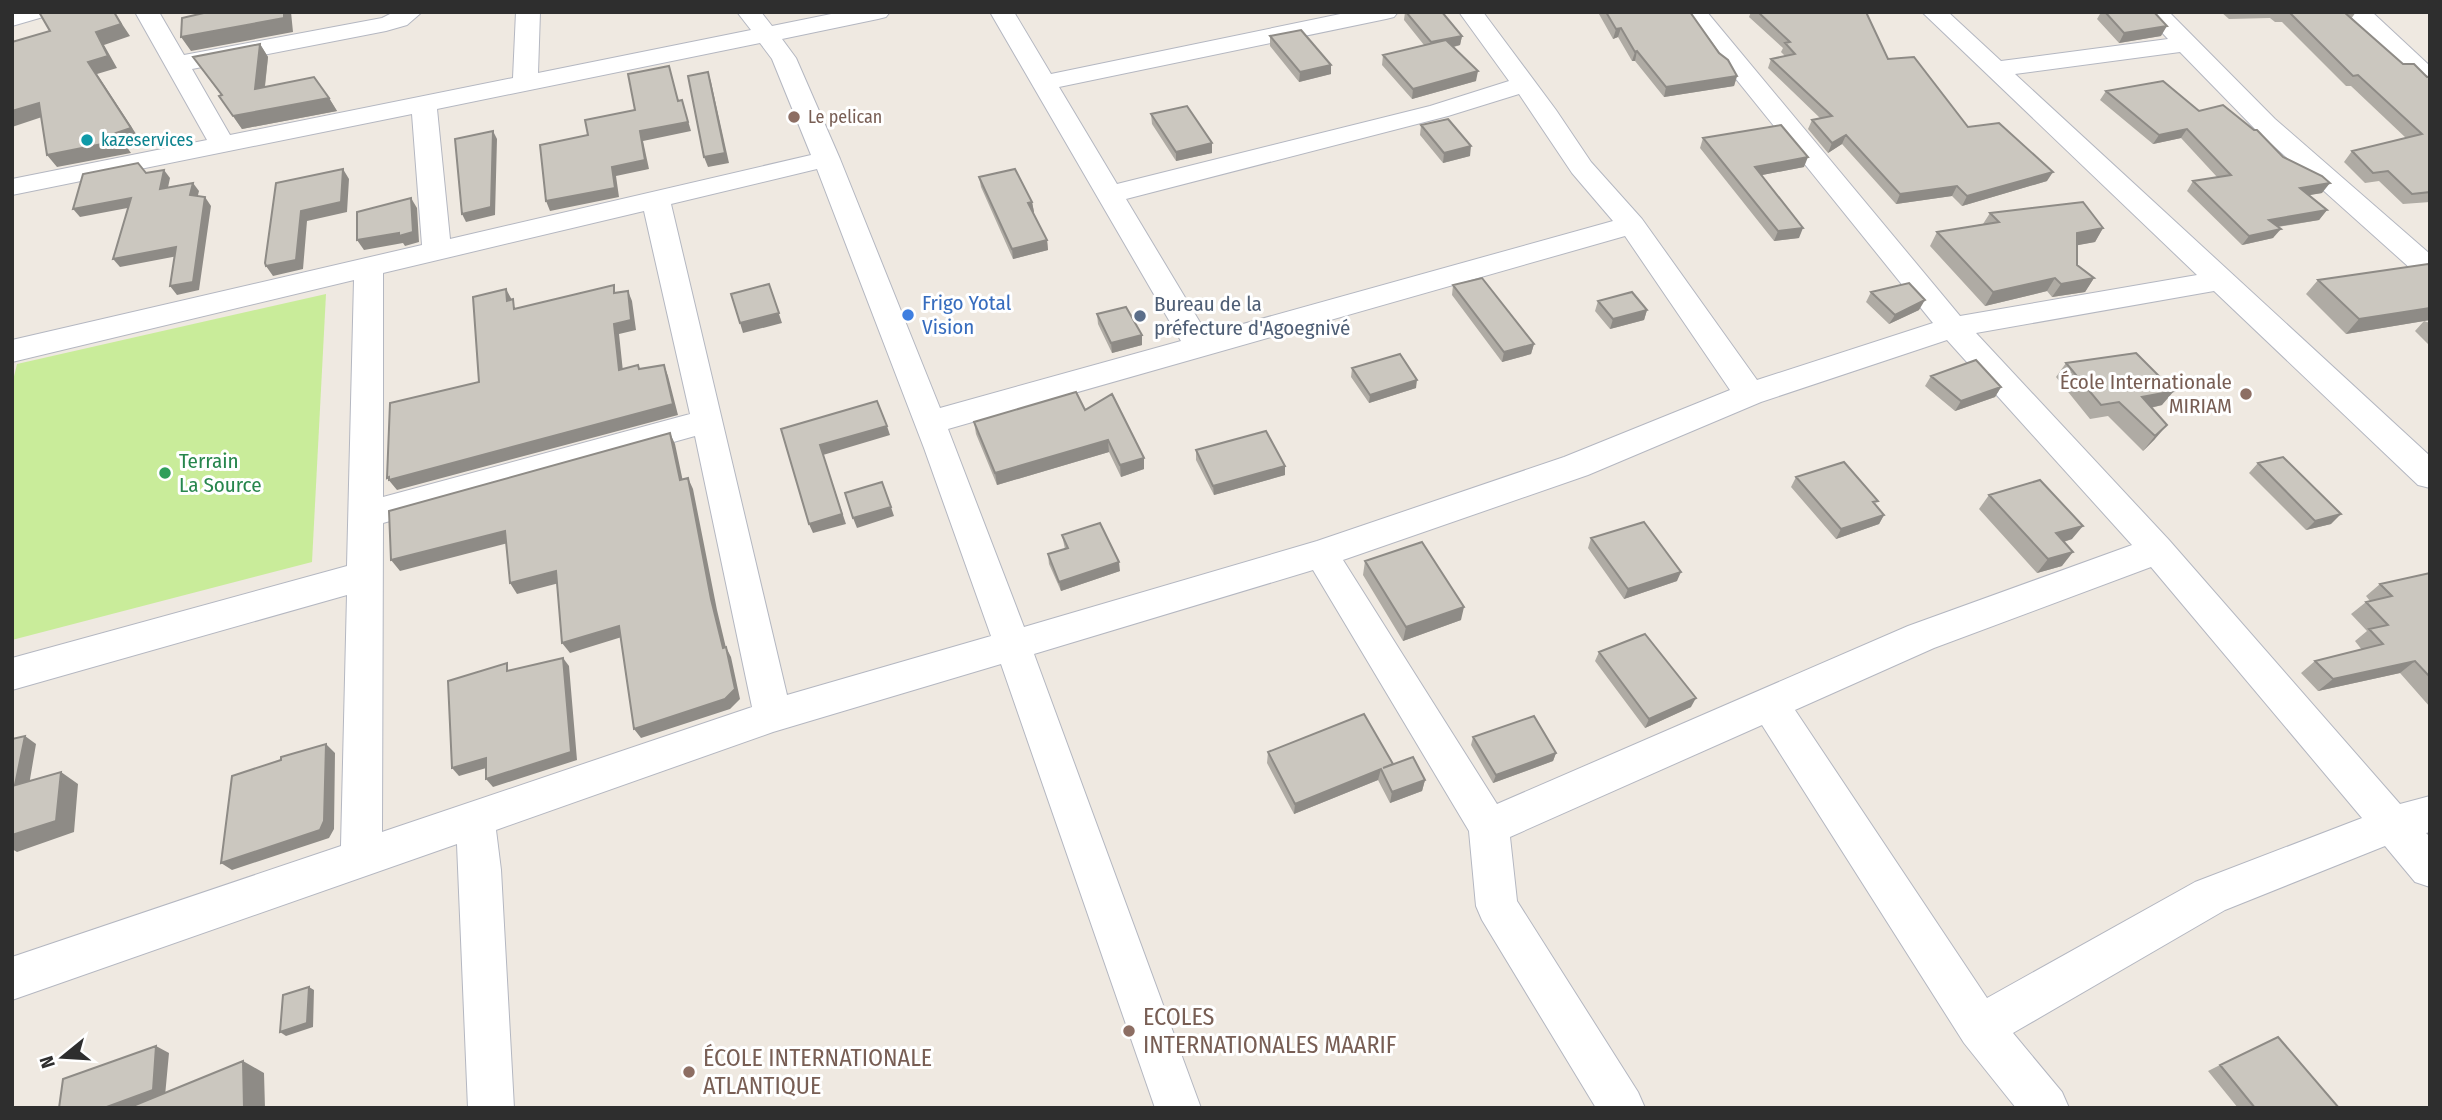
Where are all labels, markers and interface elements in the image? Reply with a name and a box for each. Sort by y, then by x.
place label: Le pelican [808,106,882,128]
marker: Le pelican [786,109,802,125]
place label: kazeservices [101,129,193,151]
marker: kazeservices [79,132,95,148]
place label: Frigo Yotal Vision [922,290,1012,340]
place label: Bureau de la préfecture d'Agoegnivé [1154,291,1351,341]
marker: Frigo Yotal Vision [900,307,916,323]
marker: Bureau de la préfecture d'Agoegnivé [1132,308,1148,324]
place label: École Internationale MIRIAM [2060,369,2232,419]
marker: École Internationale MIRIAM [2238,386,2254,402]
place label: Terrain La Source [179,448,262,498]
marker: Terrain La Source [157,465,173,481]
place label: ECOLES INTERNATIONALES MAARIF [1143,1003,1397,1059]
north arrow [28,1022,98,1092]
marker: ECOLES INTERNATIONALES MAARIF [1121,1023,1137,1039]
place label: ÉCOLE INTERNATIONALE ATLANTIQUE [703,1043,932,1100]
text: N [35,1053,60,1071]
marker: ÉCOLE INTERNATIONALE ATLANTIQUE [681,1064,697,1080]

